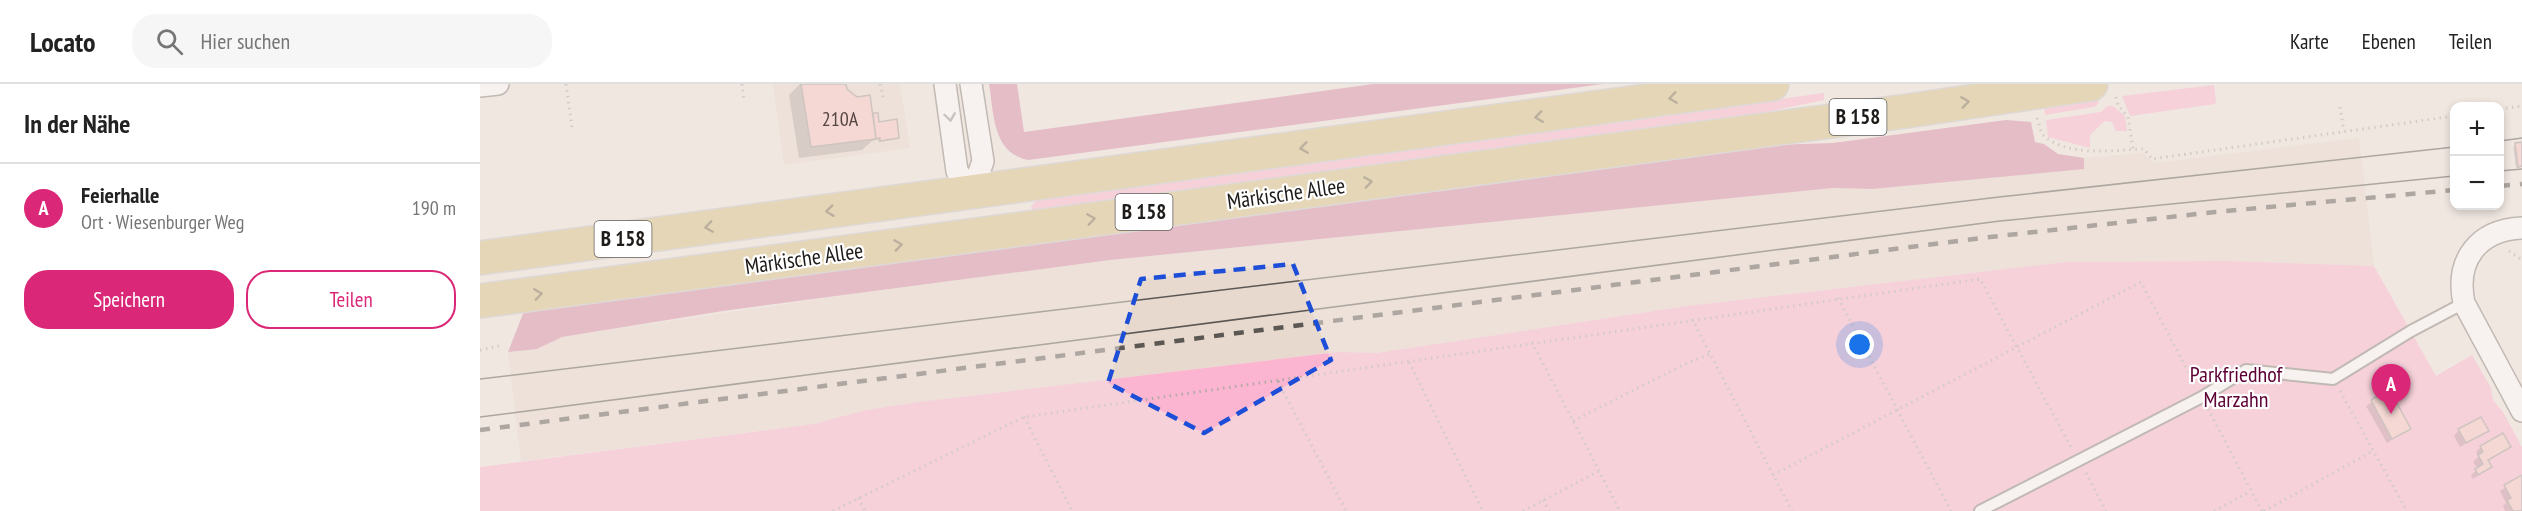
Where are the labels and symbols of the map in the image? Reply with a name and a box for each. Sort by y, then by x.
one-way arrow [1668,92,1677,104]
one-way arrow [1961,97,1970,109]
road number: B 158 [1830,99,1886,135]
house number: 210A [822,106,859,132]
one-way arrow [1534,110,1543,123]
one-way arrow [943,112,955,122]
one-way arrow [1299,142,1308,154]
street label: Märkische Allee [1225,171,1347,215]
one-way arrow [1363,176,1372,189]
road number: B 158 [1116,194,1172,230]
one-way arrow [826,204,835,217]
one-way arrow [1086,213,1096,226]
road number: B 158 [594,221,652,257]
one-way arrow [704,221,713,233]
street label: Märkische Allee [743,236,865,280]
one-way arrow [893,240,902,252]
one-way arrow [533,289,543,301]
your location [1845,330,1874,359]
park label: Parkfriedhof Marzahn [2190,360,2284,413]
pin: A [2372,364,2410,414]

